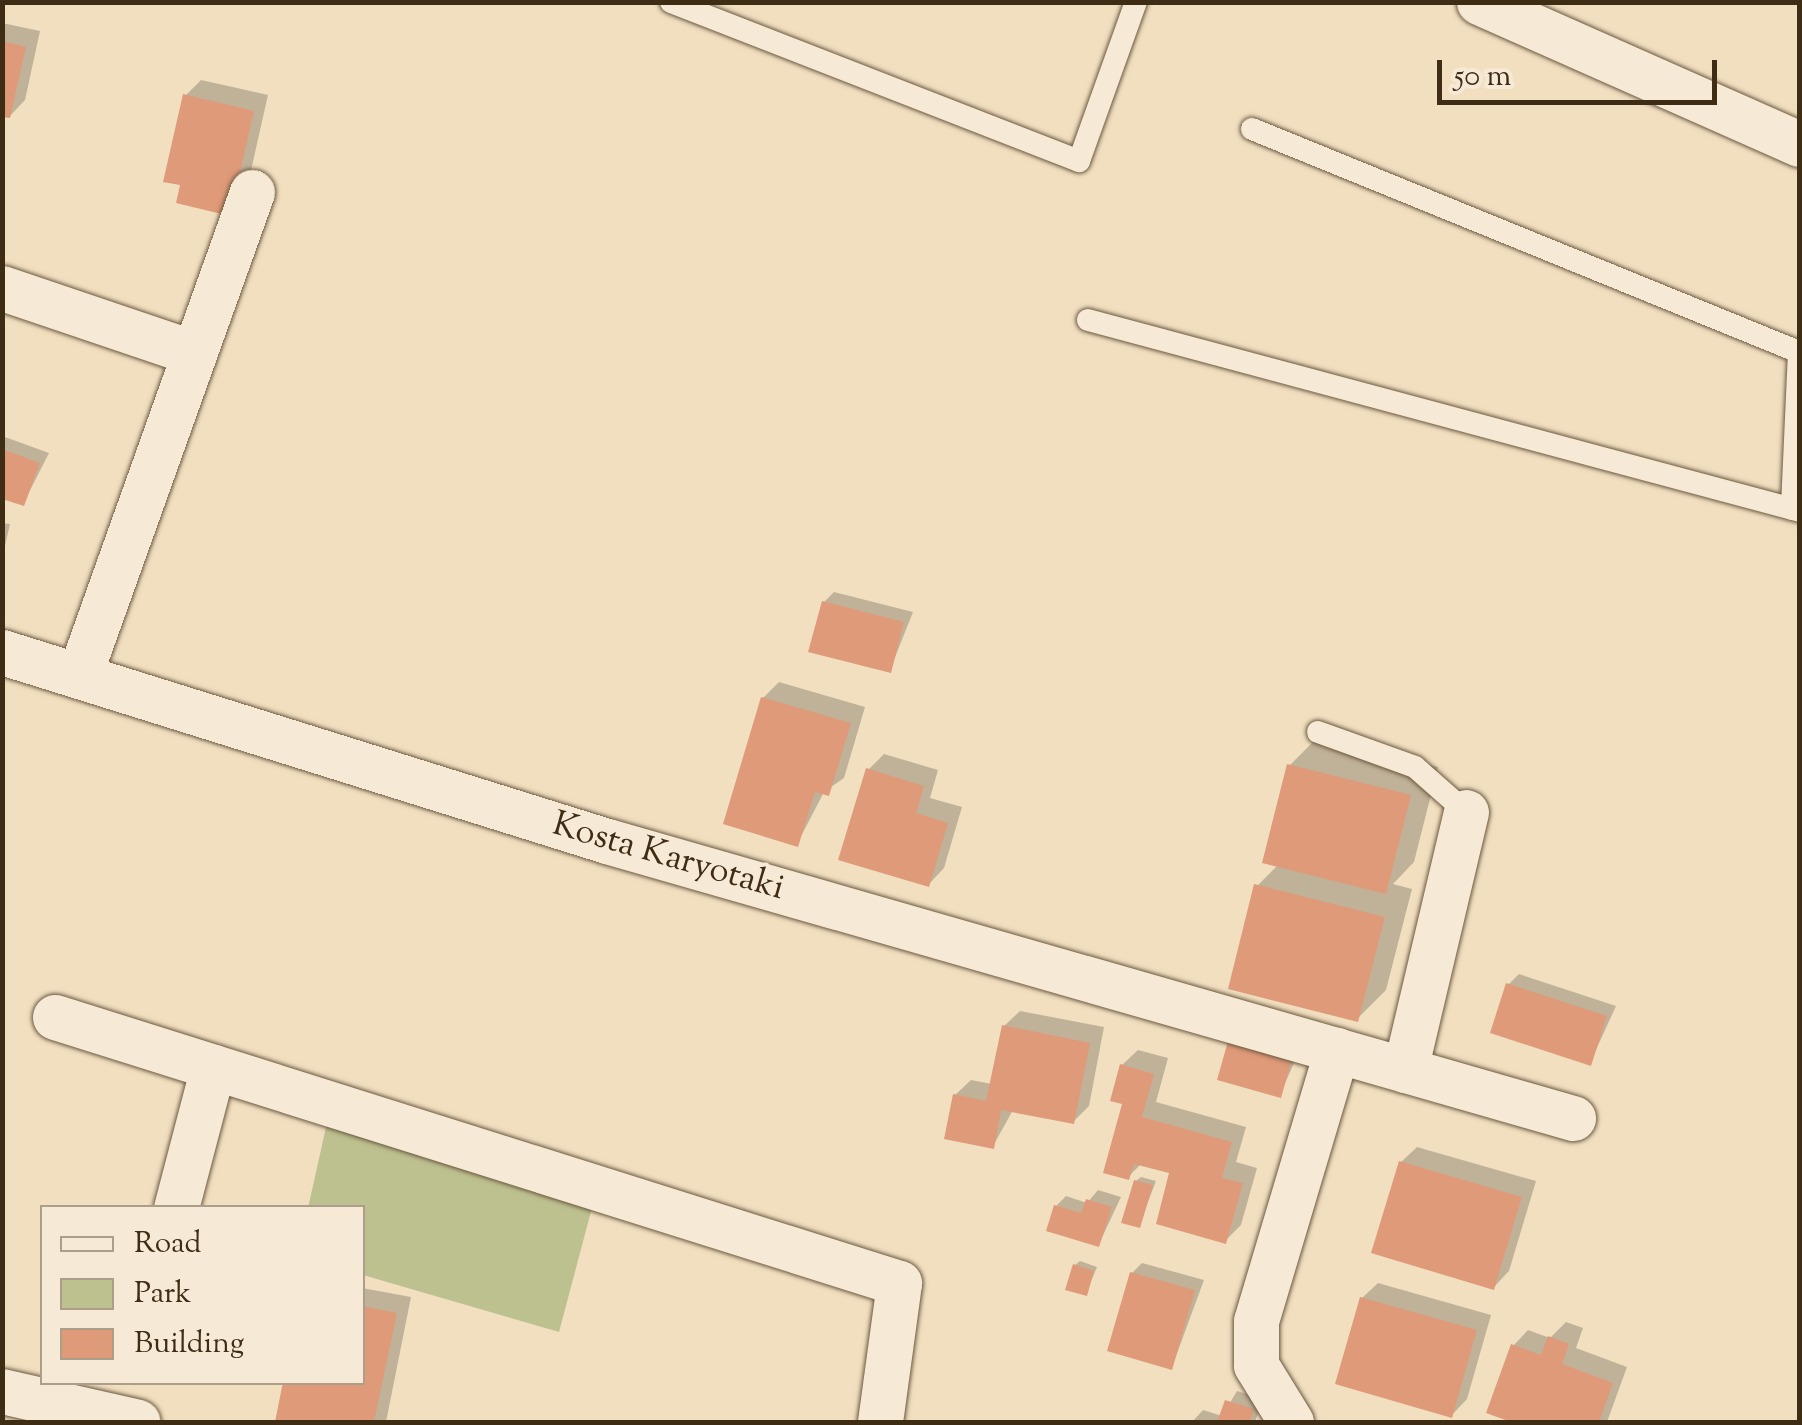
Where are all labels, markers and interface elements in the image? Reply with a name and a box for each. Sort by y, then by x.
scale bar [1442,40,1722,102]
text: 50 m [1454,56,1511,99]
street label: Kosta Karyotaki [547,805,789,911]
legend [40,1205,365,1385]
text: Road [134,1223,201,1266]
text: Park [134,1273,191,1316]
text: Building [134,1323,244,1366]

